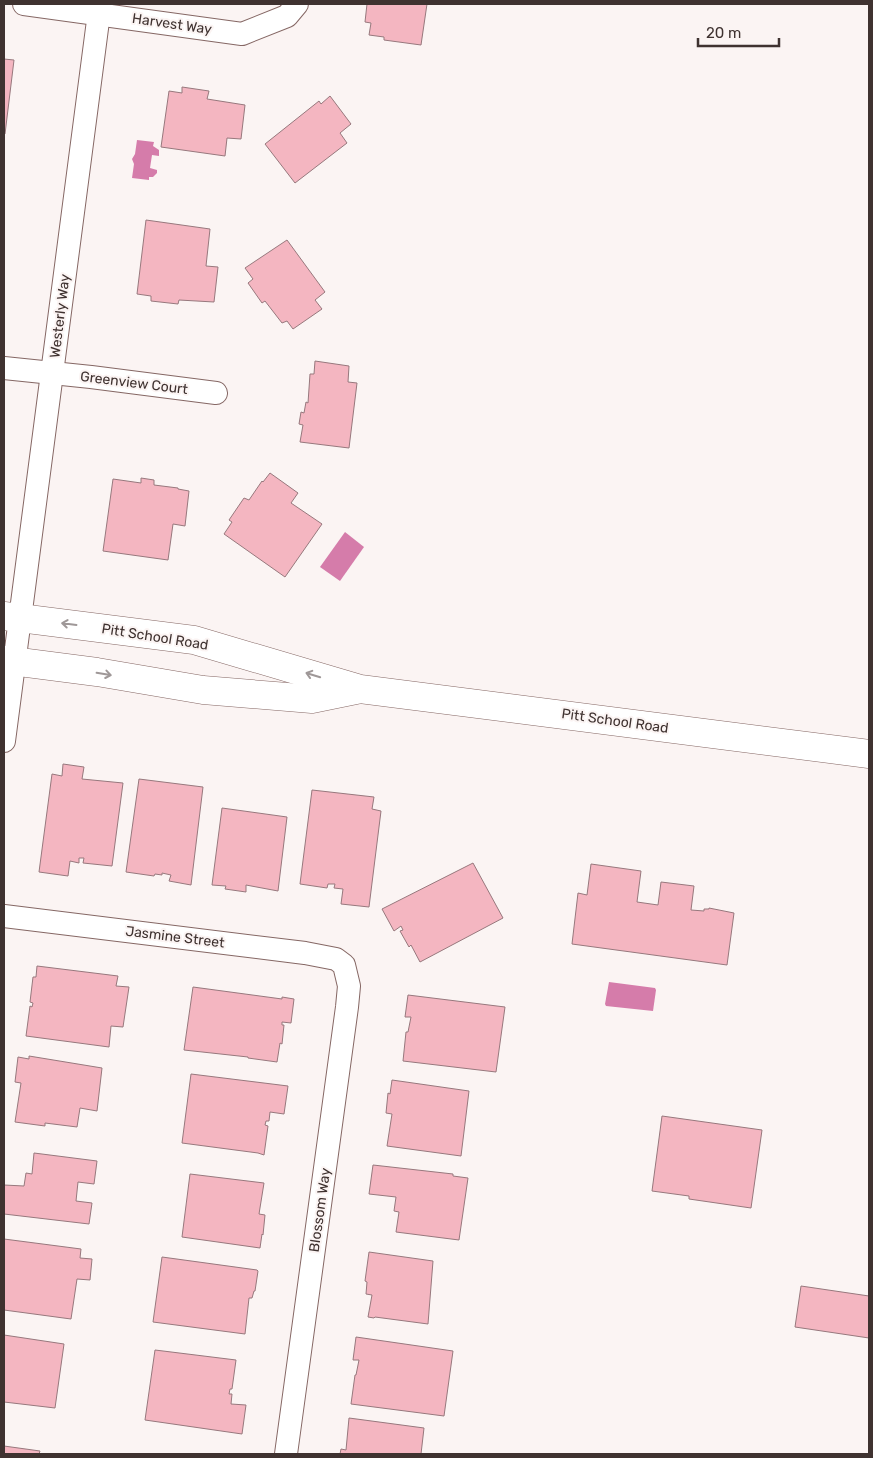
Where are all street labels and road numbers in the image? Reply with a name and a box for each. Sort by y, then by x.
street label: Harvest Way [131,10,213,38]
street label: Westerly Way [46,273,74,359]
street label: Greenview Court [79,368,189,398]
street label: Pitt School Road [100,620,210,654]
street label: Pitt School Road [560,705,670,737]
street label: Jasmine Street [124,922,226,952]
street label: Blossom Way [306,1166,334,1253]

